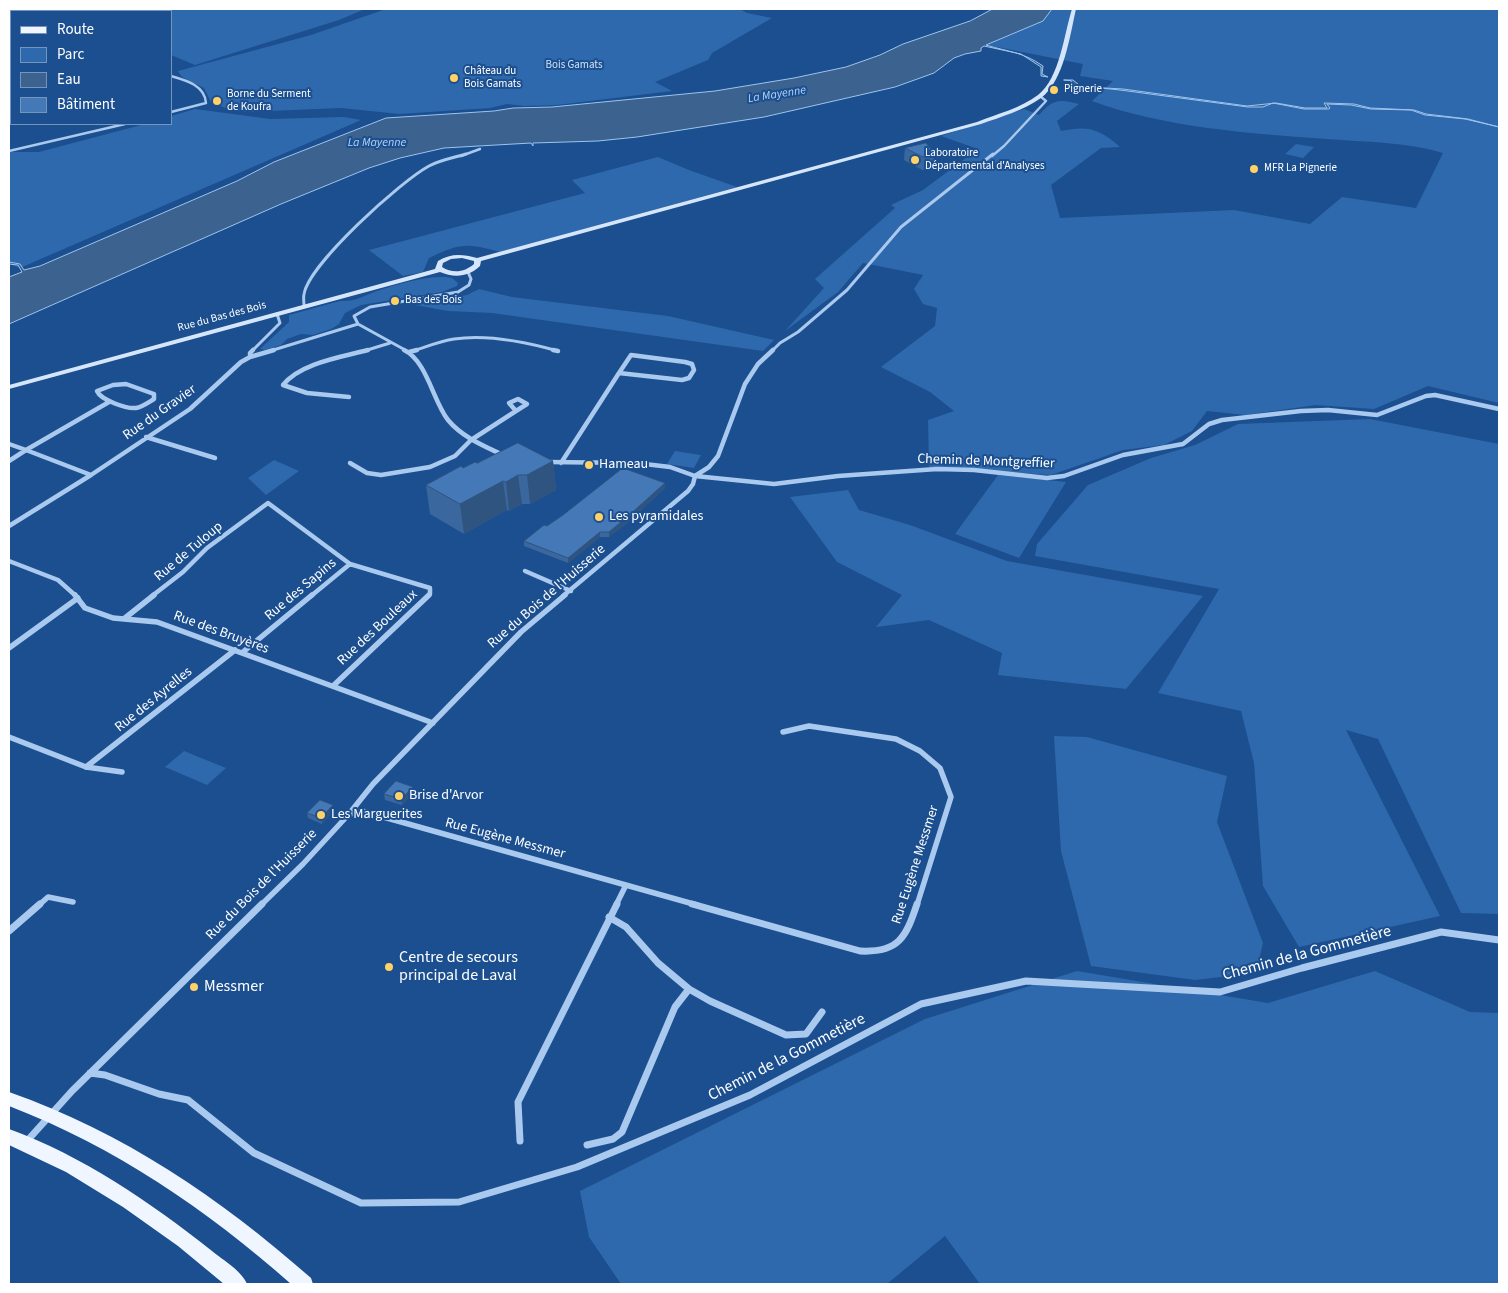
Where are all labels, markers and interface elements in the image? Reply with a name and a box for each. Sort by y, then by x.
legend [10,10,172,125]
text: Route [57,19,94,40]
text: Parc [57,44,84,65]
park label: Bois Gamats [545,59,603,73]
place label: Château du Bois Gamats [464,65,521,91]
text: Eau [57,69,81,90]
marker: Château du Bois Gamats [448,72,460,84]
water label: La Mayenne [747,83,807,107]
place label: Pignerie [1064,83,1102,97]
marker: Pignerie [1048,84,1060,96]
place label: Borne du Serment de Koufra [227,88,311,114]
text: Bâtiment [57,94,115,115]
marker: Borne du Serment de Koufra [211,95,223,107]
water label: La Mayenne [348,136,406,150]
place label: Laboratoire Départemental d'Analyses [925,147,1045,173]
marker: Laboratoire Départemental d'Analyses [909,154,921,166]
place label: MFR La Pignerie [1264,162,1337,176]
marker: MFR La Pignerie [1248,163,1260,175]
place label: Bas des Bois [405,294,462,308]
marker: Bas des Bois [389,295,401,307]
street label: Rue du Bas des Bois [176,299,268,335]
street label: Rue du Gravier [120,382,200,444]
street label: Chemin de Montgreffier [917,451,1055,473]
place label: Hameau [599,457,648,473]
marker: Hameau [583,459,595,471]
place label: Les pyramidales [609,509,703,525]
marker: Les pyramidales [593,511,605,523]
street label: Rue de Tuloup [151,519,227,585]
street label: Rue du Bois de l'Huisserie [485,541,609,653]
street label: Rue des Sapins [262,555,340,625]
street label: Rue des Bouleaux [334,587,422,669]
street label: Rue des Bruyères [171,608,271,658]
street label: Rue des Ayrelles [112,664,196,736]
place label: Brise d'Arvor [409,788,483,804]
marker: Brise d'Arvor [393,790,405,802]
street label: Rue Eugène Messmer [889,804,943,926]
place label: Les Marguerites [331,807,422,823]
marker: Les Marguerites [315,809,327,821]
street label: Rue Eugène Messmer [443,815,567,863]
street label: Rue du Bois de l'Huisserie [203,826,321,944]
street label: Chemin de la Gommetière [1221,922,1393,986]
place label: Centre de secours principal de Laval [399,948,518,986]
marker: Centre de secours principal de Laval [383,961,395,973]
place label: Messmer [204,977,264,997]
marker: Messmer [188,981,200,993]
street label: Chemin de la Gommetière [705,1010,869,1106]

